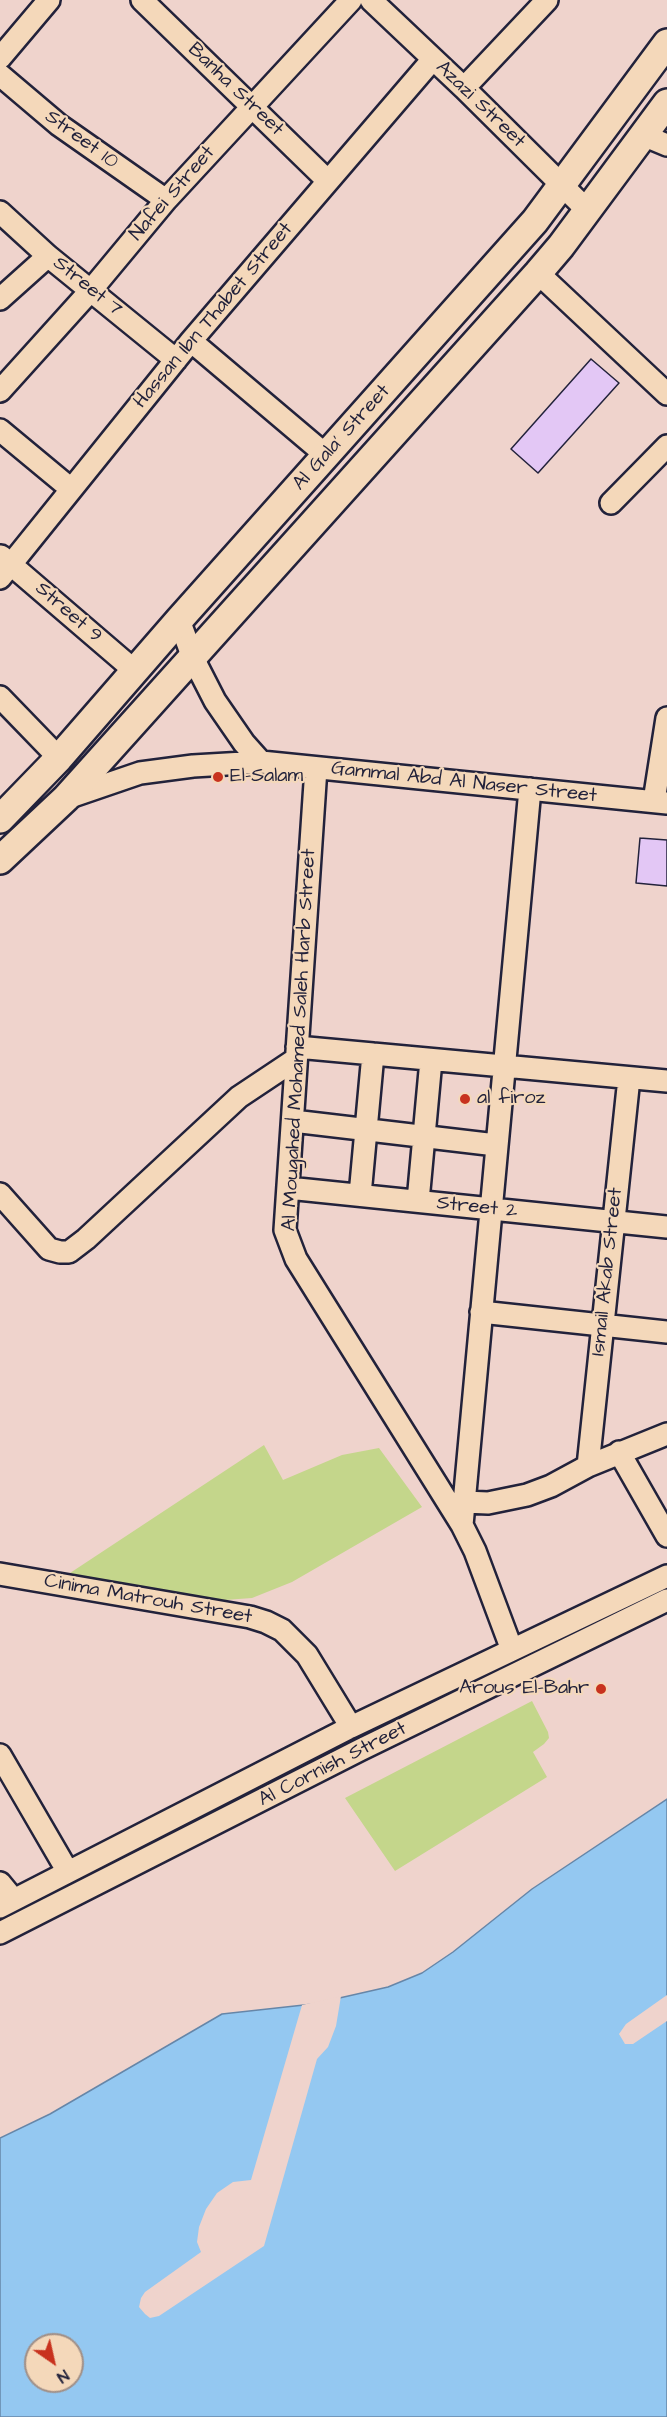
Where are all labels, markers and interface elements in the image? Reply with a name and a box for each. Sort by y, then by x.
street label: Banha Street [182,38,288,142]
street label: Azazi Street [430,56,530,154]
street label: Street 10 [40,105,122,175]
street label: Nafei Street [125,142,221,246]
street label: Hassan Ibn Thabet Street [129,218,299,414]
street label: Street 7 [48,252,126,322]
street label: Al Gala' Street [288,380,396,496]
street label: Street 9 [30,577,106,649]
street label: Gammal Abd Al Naser Street [330,757,598,809]
place label: El-Salam [230,765,303,789]
marker: El-Salam [211,770,225,784]
street label: Al Mougahed Mohamed Saleh Harb Street [278,848,322,1232]
place label: al firoz [477,1087,545,1111]
marker: al firoz [458,1092,472,1106]
street label: Ismail Akab Street [587,1187,629,1357]
street label: Street 2 [435,1192,519,1224]
street label: Cinima Matrouh Street [42,1570,254,1630]
place label: Arous El-Bahr [459,1677,589,1701]
marker: Arous El-Bahr [594,1682,608,1696]
street label: Al Cornish Street [255,1717,411,1813]
north arrow [24,2333,84,2393]
text: N [53,2364,73,2388]

